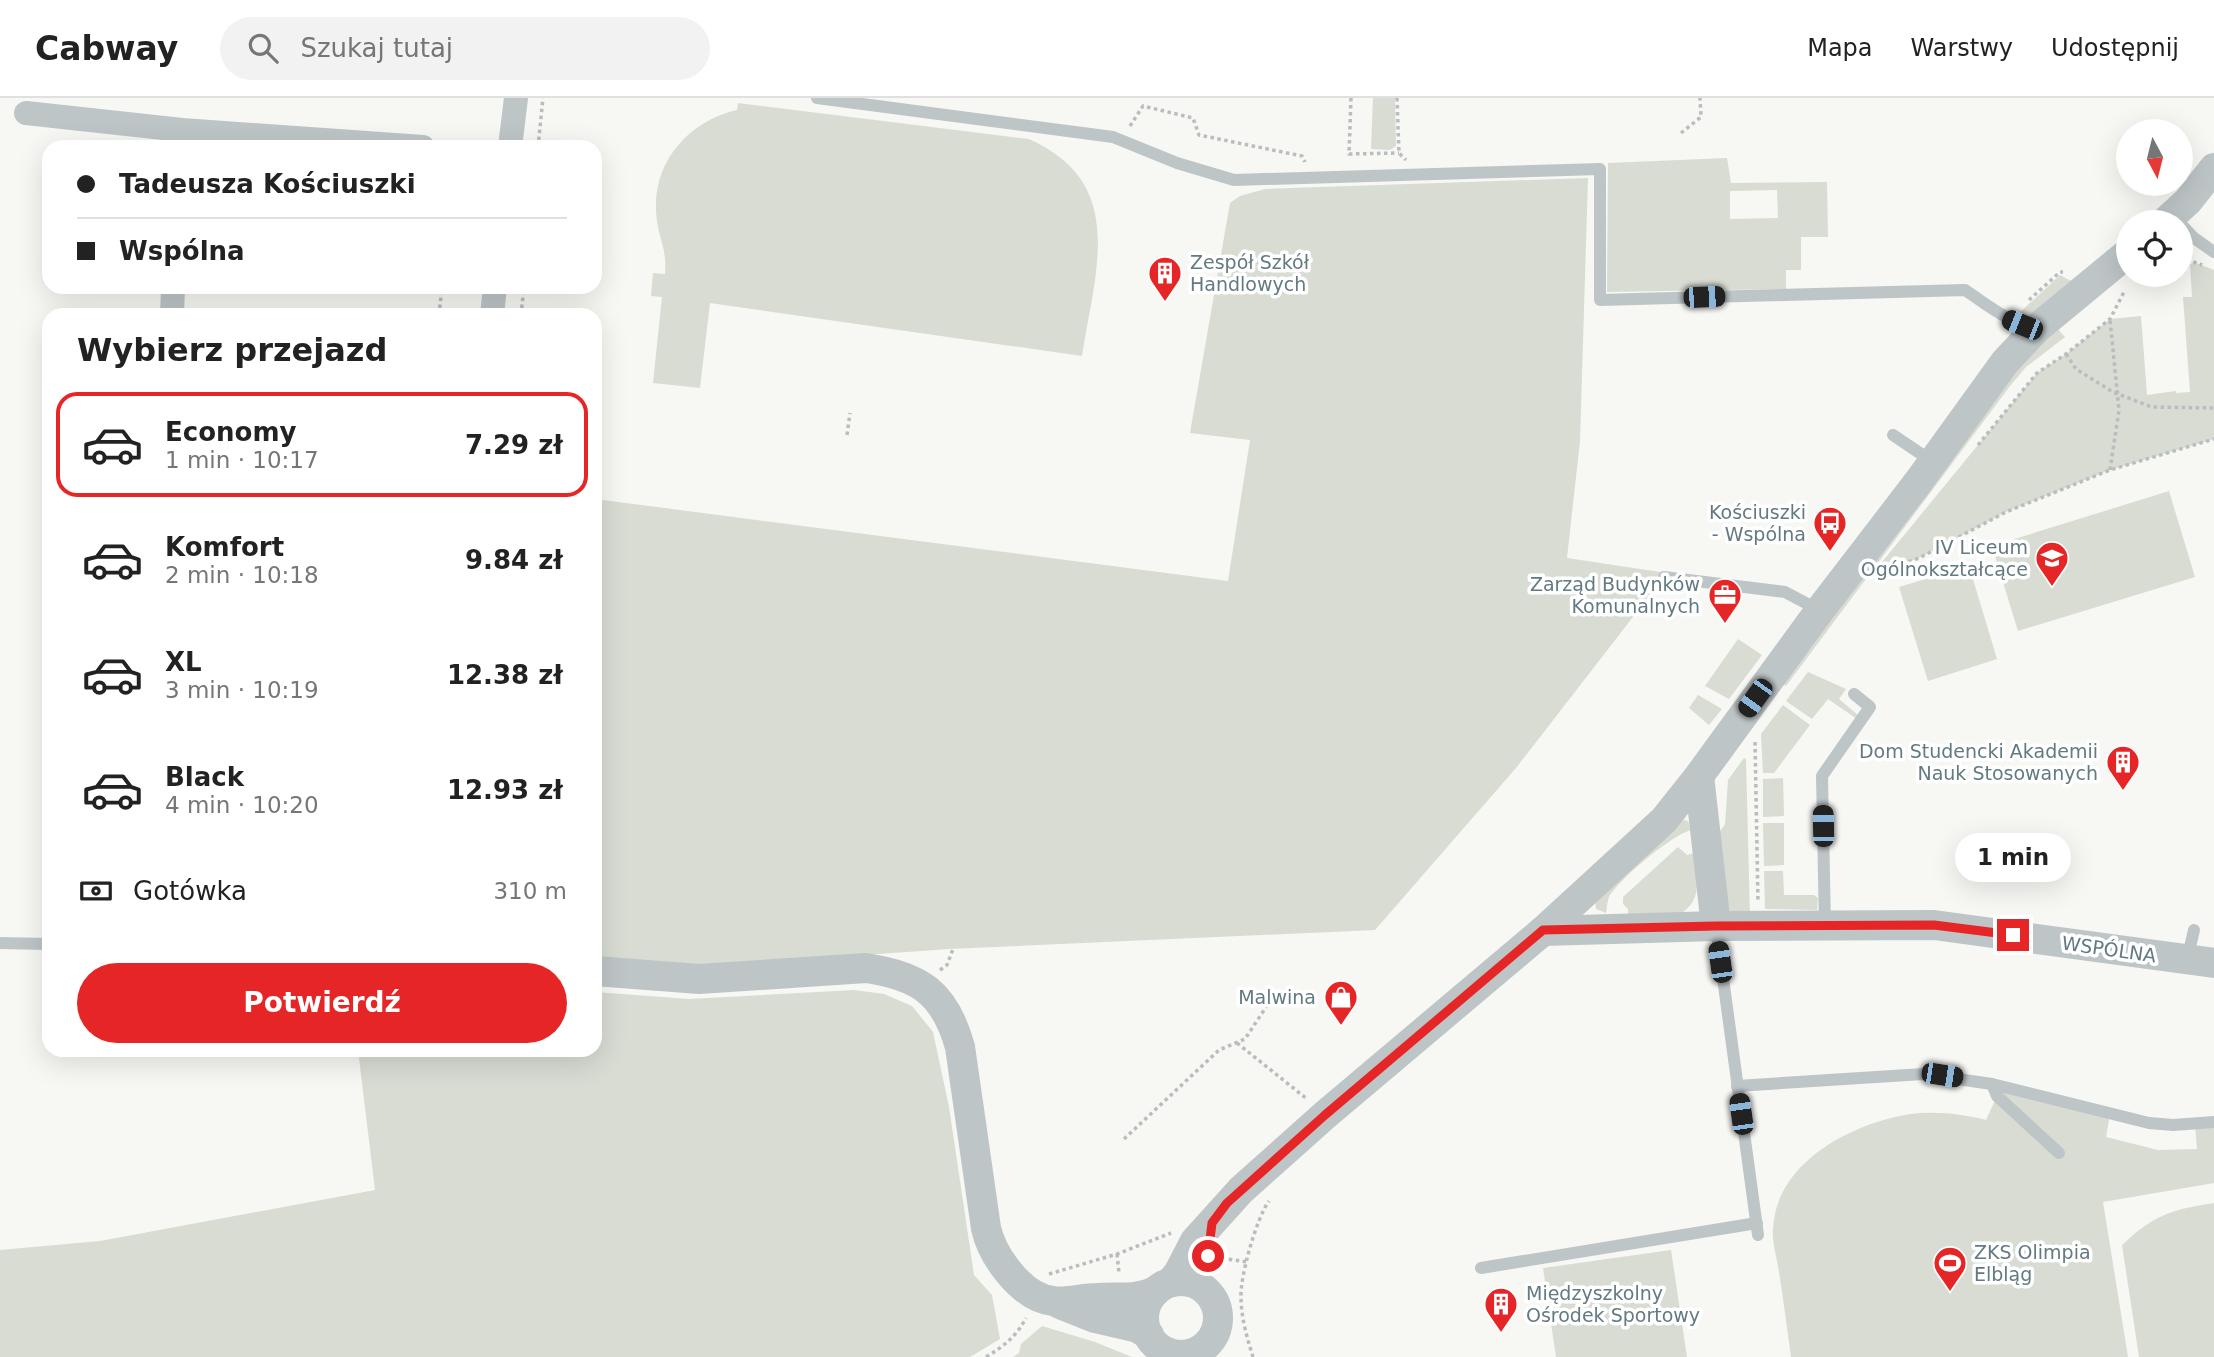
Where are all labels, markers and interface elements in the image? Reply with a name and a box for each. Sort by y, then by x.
search box [220,17,710,80]
text: Cabway [35,29,178,68]
icon: search [244,29,282,67]
text: Szukaj tutaj [300,33,453,63]
text: Mapa [1807,34,1873,62]
text: Warstwy [1911,34,2013,62]
text: Udostępnij [2051,34,2179,62]
north arrow [2116,119,2193,196]
map controls [2116,119,2193,287]
text: Tadeusza Kościuszki [119,169,416,199]
button: locate [2116,210,2193,287]
text: Wspólna [119,236,245,266]
place label: Zespół Szkół Handlowych [1190,251,1310,295]
building icon: Zespół Szkół Handlowych [1146,254,1184,303]
car [1683,286,1726,308]
car [1999,307,2046,343]
text: Wybierz przejazd [77,331,387,369]
icon: car [81,413,144,476]
text: Economy [165,417,296,447]
text: 7.29 zł [465,430,563,460]
text: 1 min · 10:17 [165,447,319,473]
place label: Kościuszki - Wspólna [1709,501,1806,545]
bus stop icon: Kościuszki - Wspólna [1811,504,1849,553]
icon: car [81,528,144,591]
text: Komfort [165,532,284,562]
place label: IV Liceum Ogólnokształcące [1861,536,2028,580]
school or university icon: IV Liceum Ogólnokształcące [2033,539,2071,588]
text: 9.84 zł [465,545,563,575]
text: 2 min · 10:18 [165,562,319,588]
place label: Zarząd Budynków Komunalnych [1530,573,1700,617]
office icon: Zarząd Budynków Komunalnych [1706,576,1744,625]
icon: car [81,643,144,706]
text: XL [165,647,202,677]
text: 12.38 zł [447,660,563,690]
car [1735,675,1776,721]
text: 3 min · 10:19 [165,677,319,703]
place label: Dom Studencki Akademii Nauk Stosowanych [1859,740,2098,784]
building icon: Dom Studencki Akademii Nauk Stosowanych [2104,743,2142,792]
icon: car [81,758,144,821]
text: Black [165,762,244,792]
text: 12.93 zł [447,775,563,805]
text: 4 min · 10:20 [165,792,319,818]
car [1813,805,1834,847]
callout: 1 min [1955,834,2071,882]
text: 1 min [1977,844,2049,870]
icon: cash [77,872,115,910]
text: Gotówka [133,876,247,906]
text: 310 m [493,878,567,904]
route end [1997,919,2029,951]
street label: WSPÓLNA [2060,931,2158,967]
car [1707,940,1734,984]
button: Potwierdź [77,963,567,1043]
shop icon: Malwina [1322,978,1360,1027]
place label: Malwina [1238,986,1316,1008]
car [1920,1061,1965,1089]
car [1728,1092,1755,1136]
route start [1192,1240,1224,1272]
place label: ZKS Olimpia Elbląg [1974,1241,2091,1285]
sports icon: ZKS Olimpia Elbląg [1931,1244,1969,1293]
place label: Międzyszkolny Ośrodek Sportowy [1526,1282,1700,1326]
building icon: Międzyszkolny Ośrodek Sportowy [1482,1285,1520,1334]

